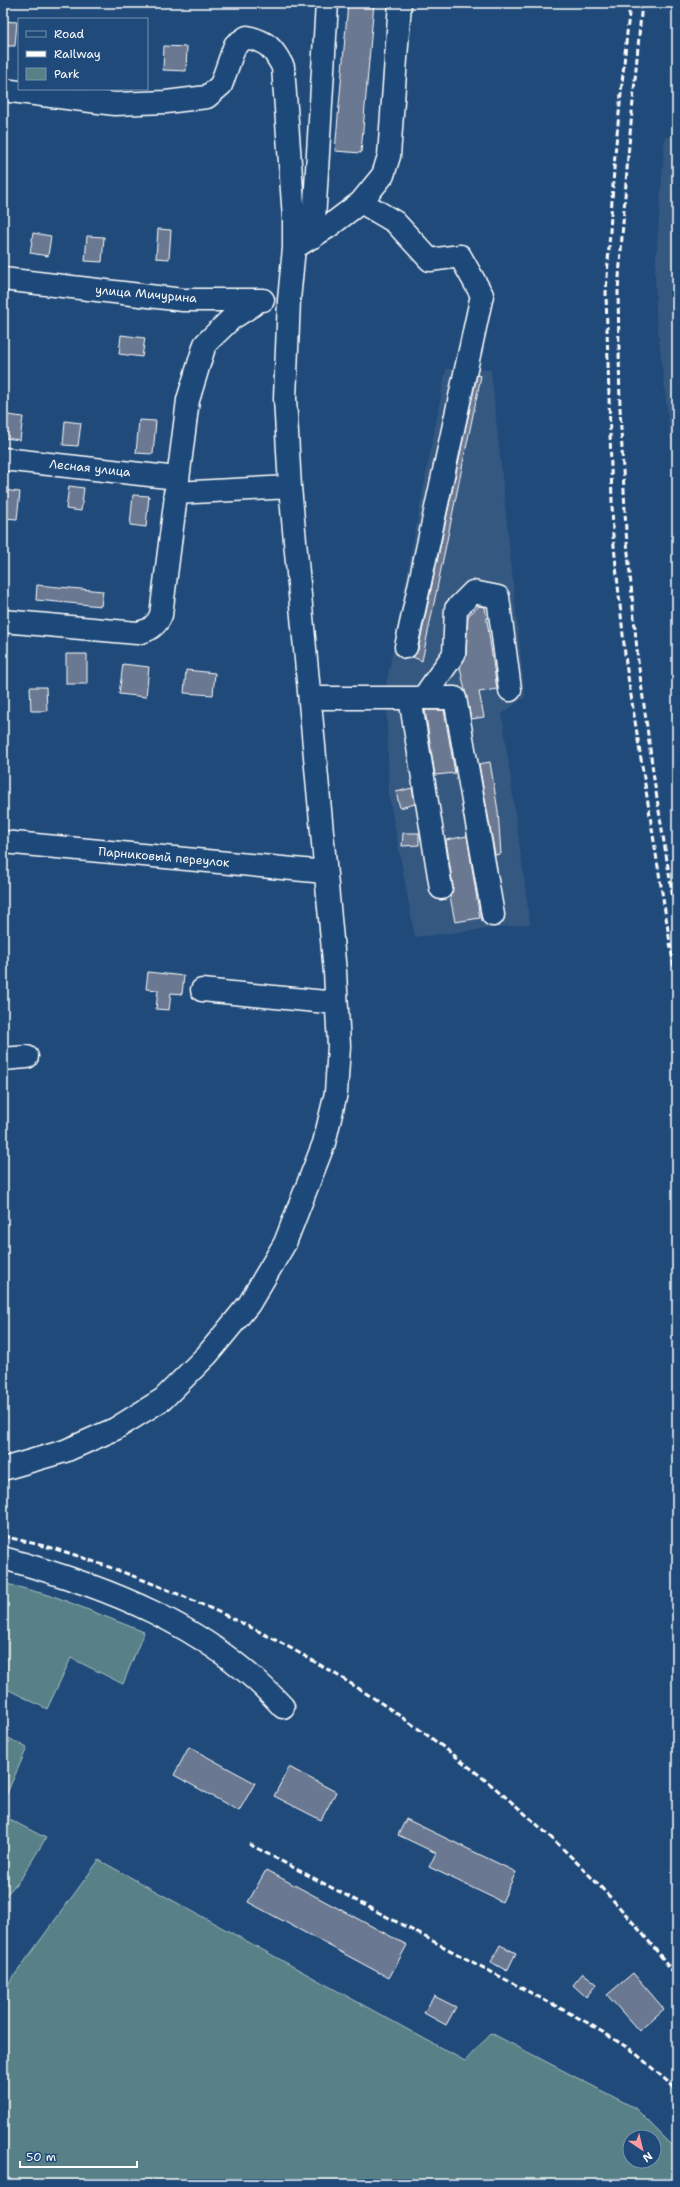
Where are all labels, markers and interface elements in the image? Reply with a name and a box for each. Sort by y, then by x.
legend [18,18,148,90]
text: Road [54,26,85,42]
text: Railway [54,46,101,62]
text: Park [54,66,80,82]
street label: улица Мичурина [95,282,198,306]
street label: Лесная улица [49,456,132,480]
street label: Парниковый переулок [98,843,231,871]
north arrow [622,2129,662,2169]
scale bar [20,2143,137,2169]
text: N [639,2148,655,2166]
text: 50 m [26,2149,56,2165]

